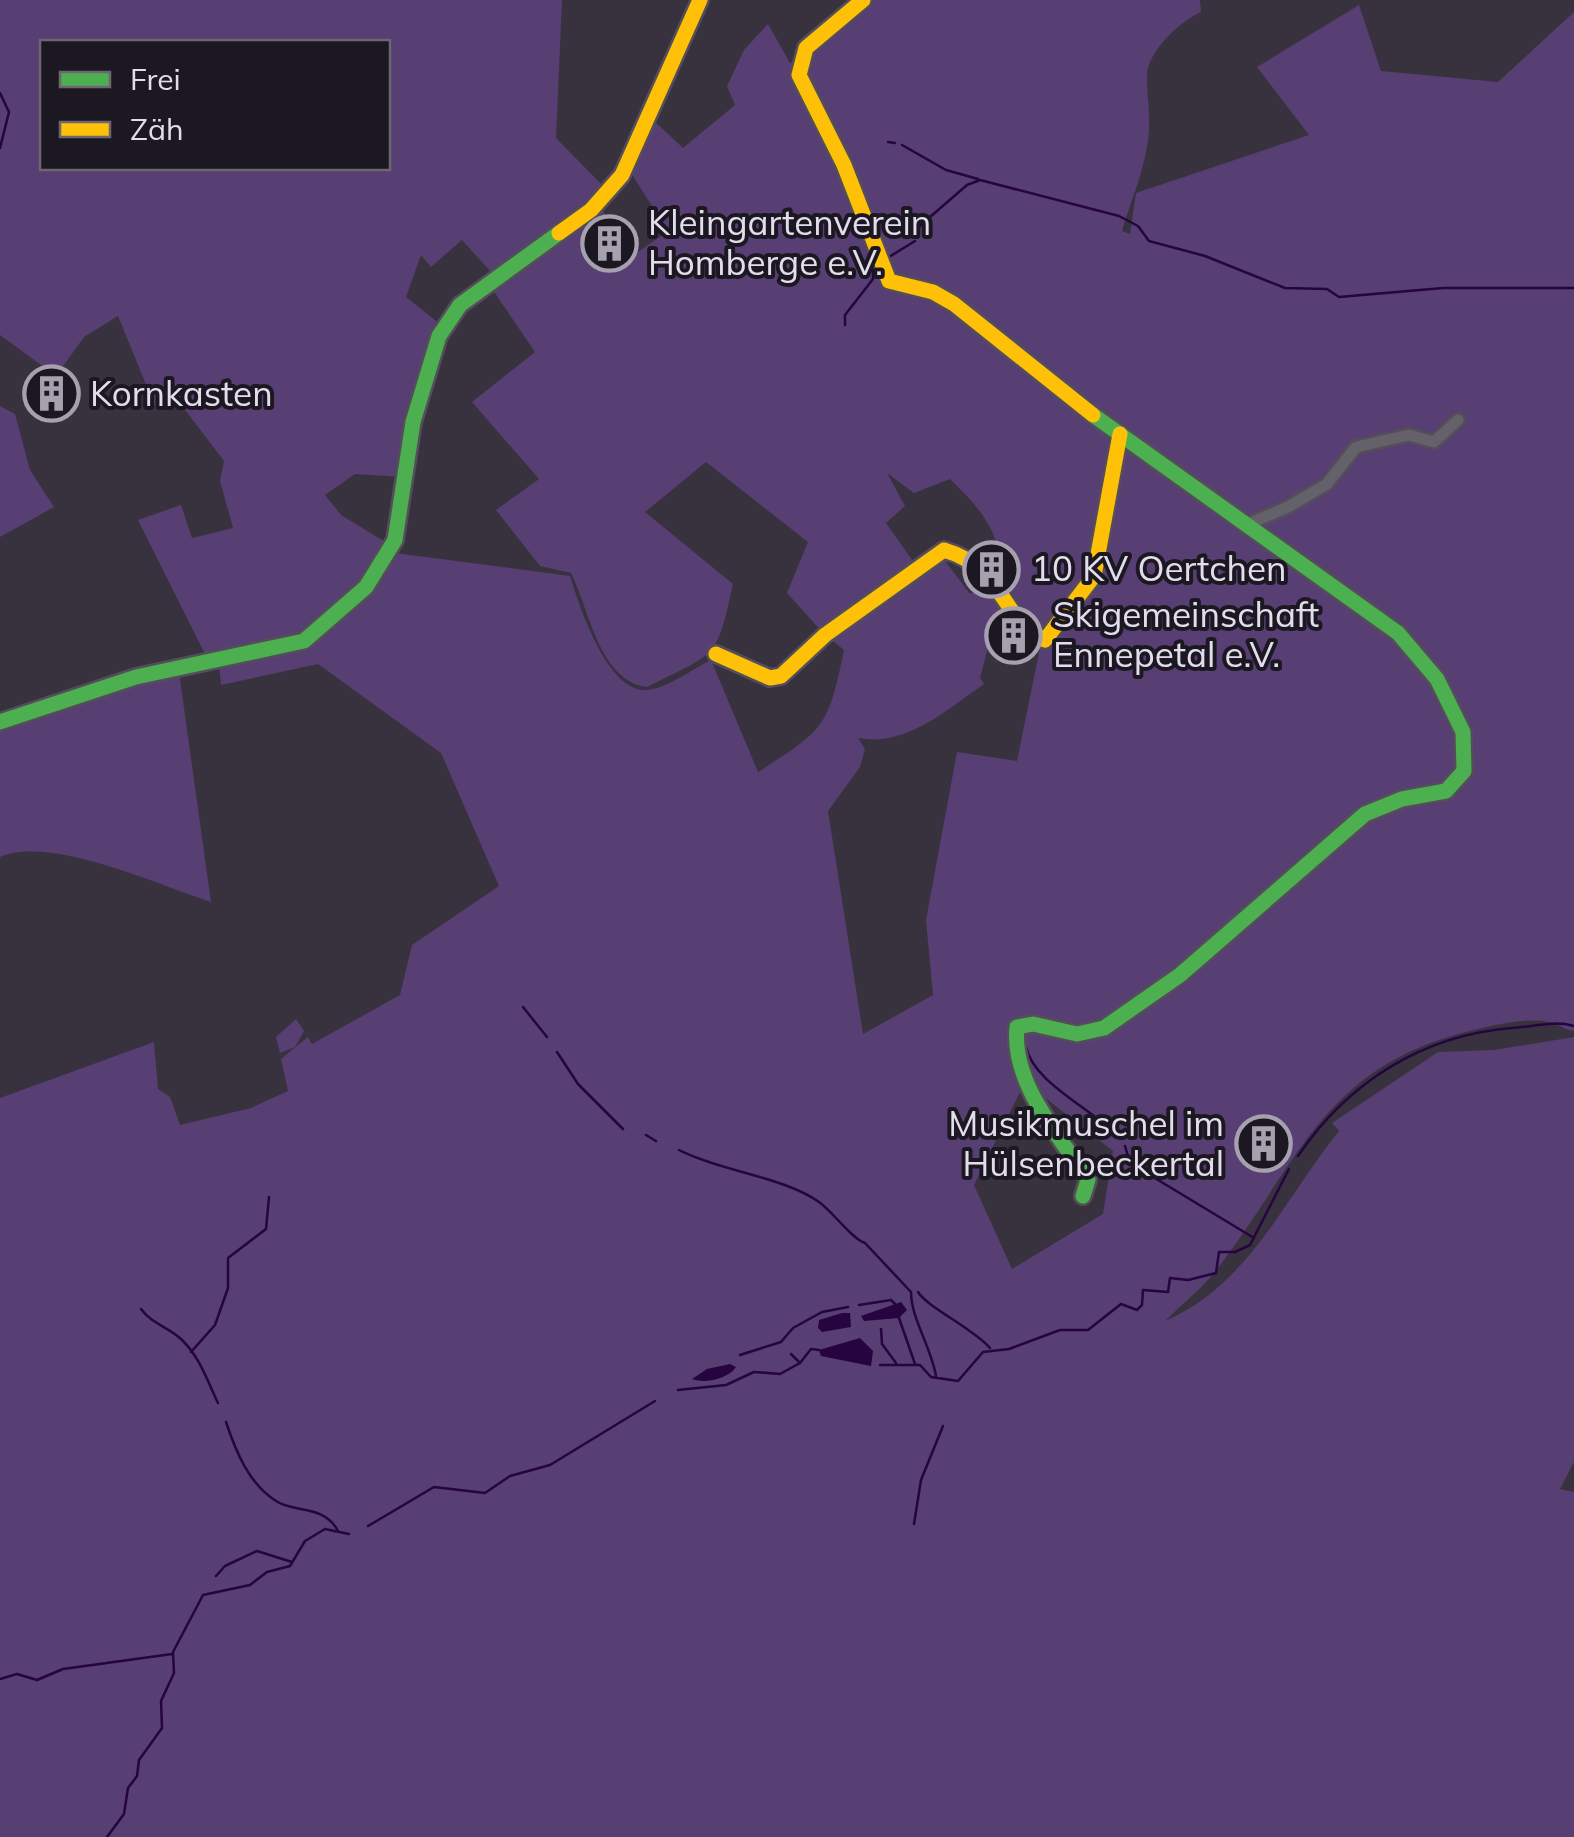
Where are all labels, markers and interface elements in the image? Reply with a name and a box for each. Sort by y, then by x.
legend [40,40,390,170]
text: Frei [130,60,181,98]
text: Zäh [130,110,183,148]
place label: Kleingartenverein Homberge e.V. [648,200,931,284]
building icon: Kleingartenverein Homberge e.V. [579,213,639,273]
building icon: Kornkasten [21,364,81,424]
place label: Kornkasten [90,371,273,415]
building icon: 10 KV Oertchen [962,539,1022,599]
place label: 10 KV Oertchen [1031,546,1287,590]
place label: Skigemeinschaft Ennepetal e.V. [1053,592,1319,676]
building icon: Skigemeinschaft Ennepetal e.V. [984,605,1044,665]
place label: Musikmuschel im Hülsenbeckertal [948,1101,1224,1185]
building icon: Musikmuschel im Hülsenbeckertal [1233,1114,1293,1174]

